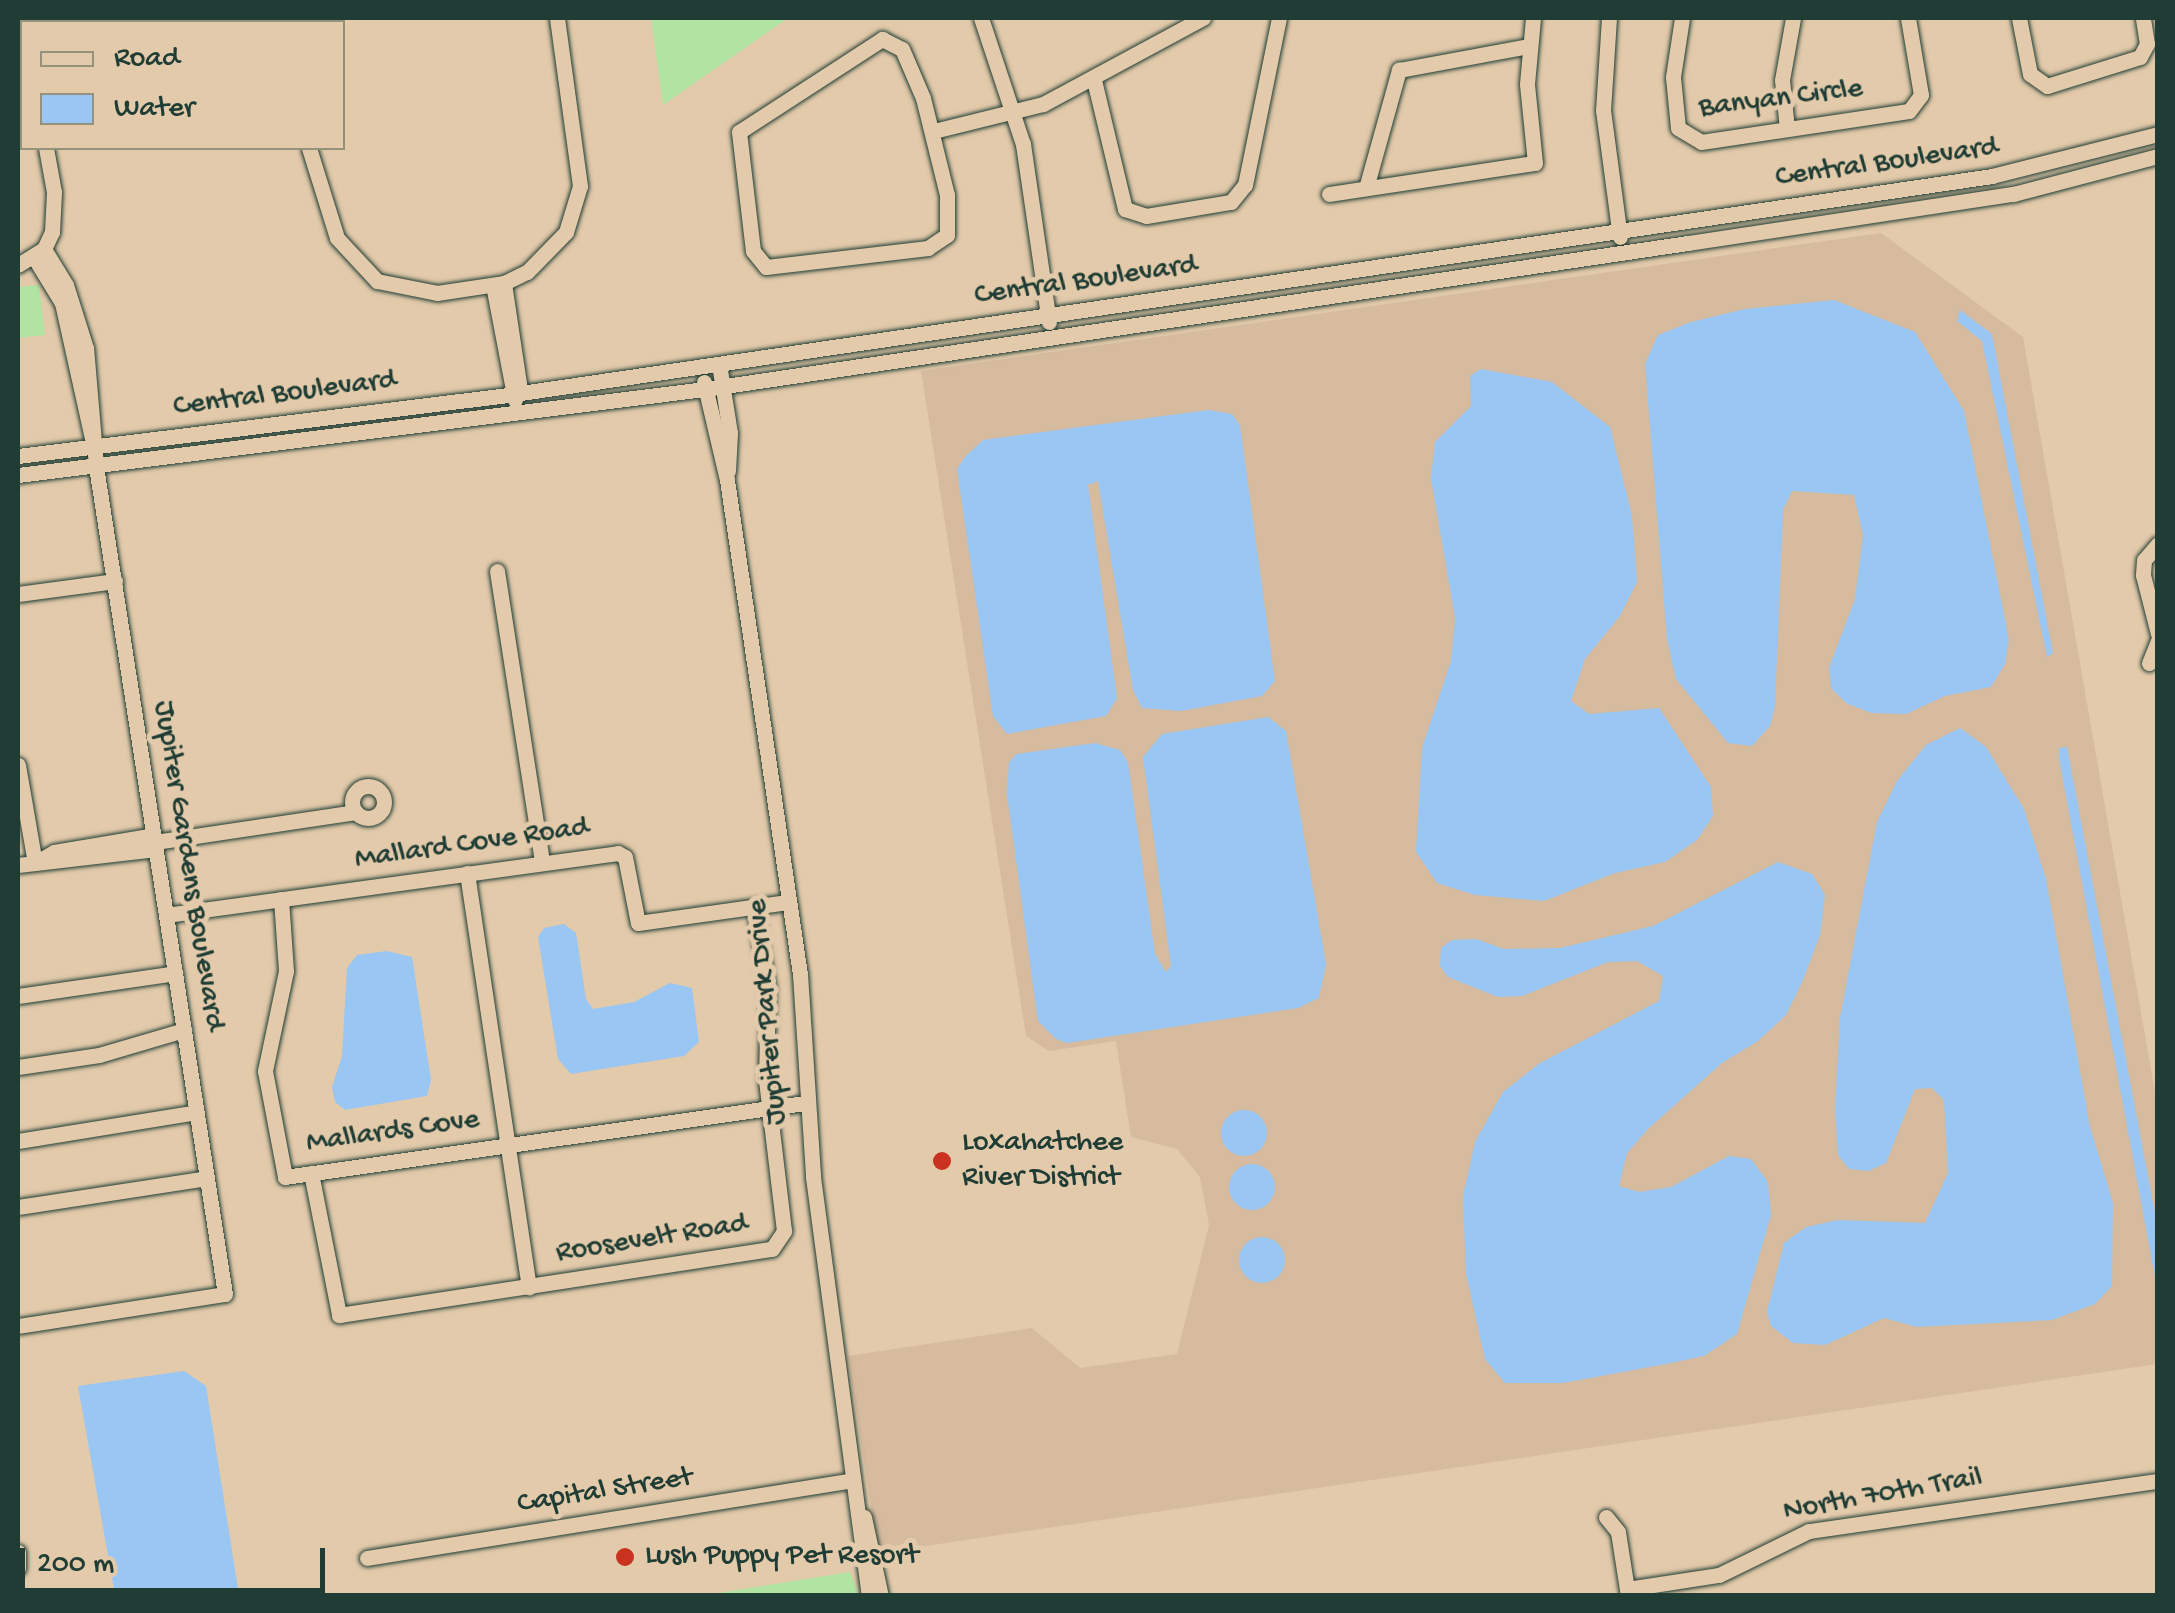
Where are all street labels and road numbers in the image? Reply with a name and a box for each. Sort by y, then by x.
street label: Banyan Circle [1697,72,1865,128]
street label: Central Boulevard [1773,131,2001,197]
street label: Central Boulevard [972,249,1200,315]
street label: Central Boulevard [171,363,399,427]
street label: Jupiter Gardens Boulevard [143,698,231,1034]
street label: Mallard Cove Road [353,811,591,879]
street label: Jupiter Park Drive [741,898,797,1126]
street label: Mallards Cove [304,1103,482,1163]
street label: Roosevelt Road [554,1207,750,1273]
street label: Capital Street [515,1460,695,1524]
street label: North 70th Trail [1781,1461,1985,1531]

